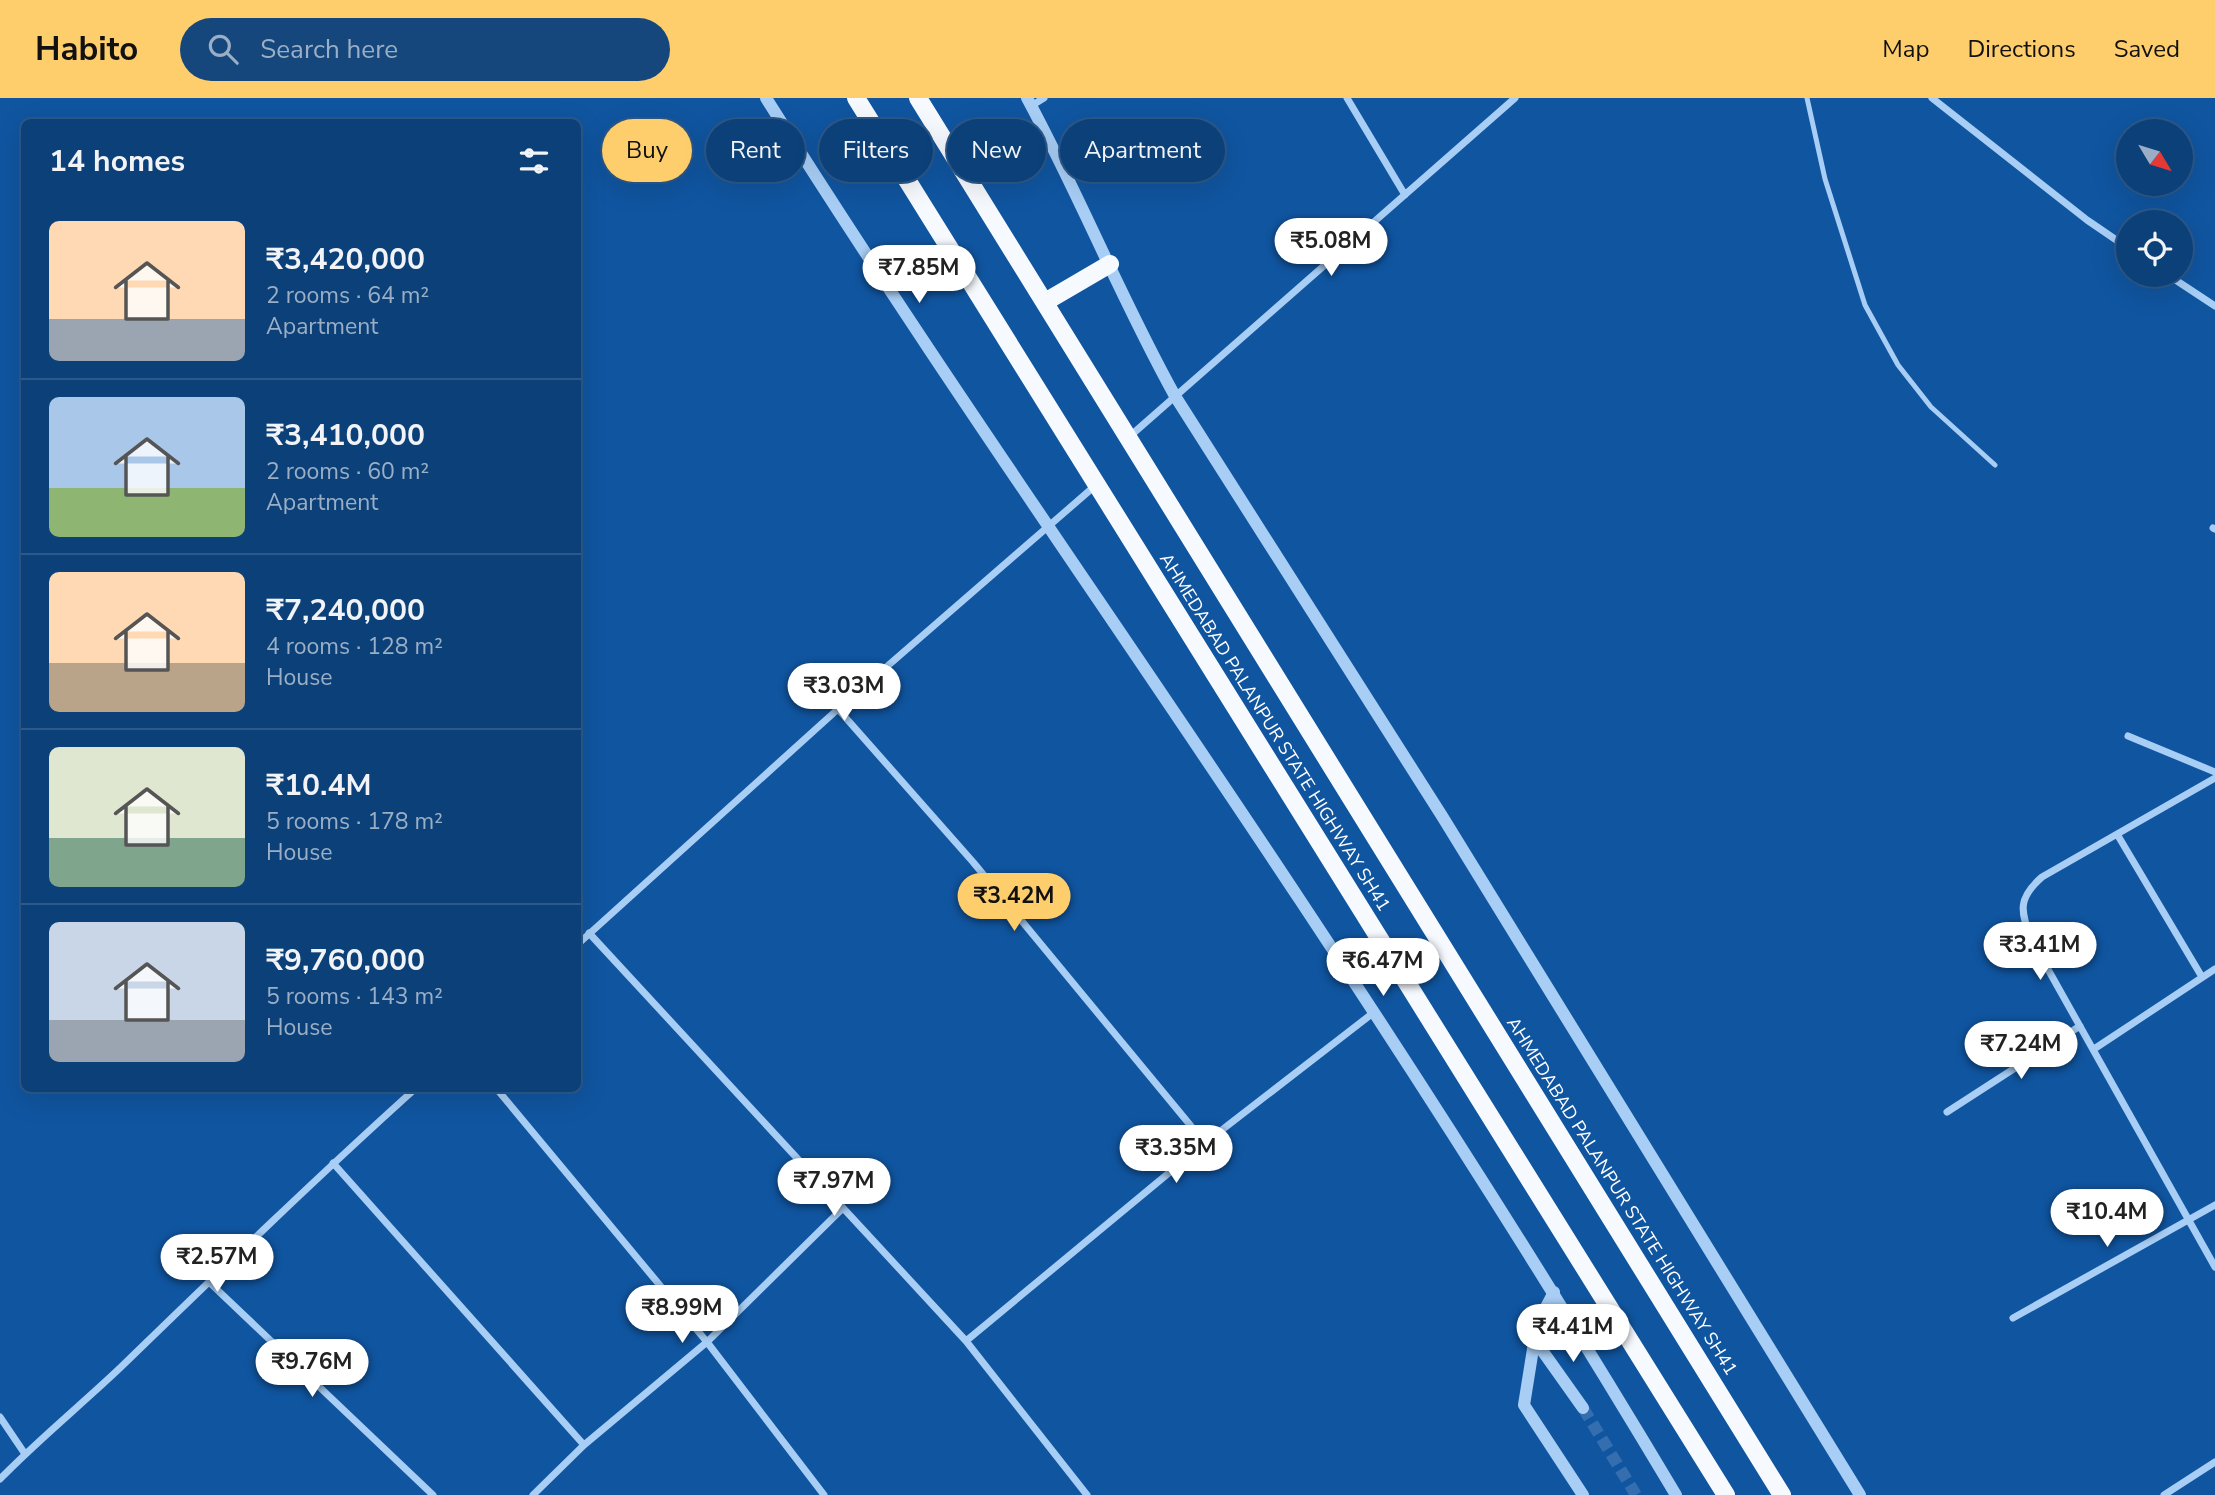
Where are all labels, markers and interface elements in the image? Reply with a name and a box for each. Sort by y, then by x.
search box [180,18,670,81]
text: Habito [35,27,138,72]
icon: search [204,30,242,68]
text: Search here [260,32,398,67]
text: Map [1882,33,1929,65]
text: Directions [1967,33,2076,65]
text: Saved [2114,33,2180,65]
chip: Buy [602,119,692,182]
chip: Rent [706,119,805,182]
chip: Filters [819,119,933,182]
chip: New [947,119,1046,182]
chip: Apartment [1060,119,1225,182]
north arrow [2116,119,2193,196]
map controls [2116,119,2193,287]
text: 14 homes [49,141,185,182]
icon: filters [515,142,553,180]
button: locate [2116,210,2193,287]
pin: ₹5.08M [1274,218,1388,278]
text: ₹5.08M [1291,225,1371,256]
text: ₹3,420,000 [266,239,425,280]
pin: ₹7.85M [862,246,976,305]
icon: home [105,249,189,333]
text: ₹7.85M [879,252,959,283]
text: 2 rooms · 64 m² [266,280,429,311]
text: Apartment [266,311,378,342]
text: ₹3,410,000 [266,415,425,456]
icon: home [105,425,189,509]
text: 2 rooms · 60 m² [266,456,429,487]
text: Apartment [266,487,378,518]
street label: AHMEDABAD PALANPUR STATE HIGHWAY SH41 [1154,548,1396,916]
text: ₹7,240,000 [266,590,425,631]
icon: home [105,600,189,684]
text: 4 rooms · 128 m² [266,631,443,662]
text: House [266,662,333,693]
pin: ₹3.03M [787,664,901,723]
text: ₹3.03M [804,670,884,701]
text: ₹10.4M [266,765,371,806]
icon: home [105,775,189,859]
text: 5 rooms · 178 m² [266,806,443,837]
text: House [266,837,333,868]
pin: ₹3.42M [957,874,1071,933]
text: ₹3.42M [974,880,1054,911]
pin: ₹3.41M [1983,922,2097,982]
text: ₹3.41M [2000,929,2080,960]
pin: ₹6.47M [1326,939,1440,998]
text: ₹9,760,000 [266,940,425,981]
text: ₹6.47M [1343,945,1423,976]
icon: home [105,950,189,1034]
text: 5 rooms · 143 m² [266,981,443,1012]
text: House [266,1012,333,1043]
street label: AHMEDABAD PALANPUR STATE HIGHWAY SH41 [1501,1012,1743,1380]
pin: ₹7.24M [1964,1021,2078,1081]
text: ₹7.24M [1981,1028,2061,1059]
pin: ₹3.35M [1119,1126,1233,1185]
text: ₹3.35M [1136,1132,1216,1163]
pin: ₹7.97M [777,1158,891,1218]
text: ₹7.97M [794,1165,874,1196]
pin: ₹10.4M [2050,1190,2164,1249]
text: ₹10.4M [2067,1196,2147,1227]
pin: ₹2.57M [160,1234,274,1294]
text: ₹2.57M [177,1241,257,1272]
pin: ₹8.99M [625,1286,739,1345]
text: ₹8.99M [642,1292,722,1323]
pin: ₹4.41M [1516,1304,1630,1364]
text: ₹4.41M [1533,1311,1613,1342]
pin: ₹9.76M [255,1340,369,1399]
text: ₹9.76M [272,1346,352,1377]

